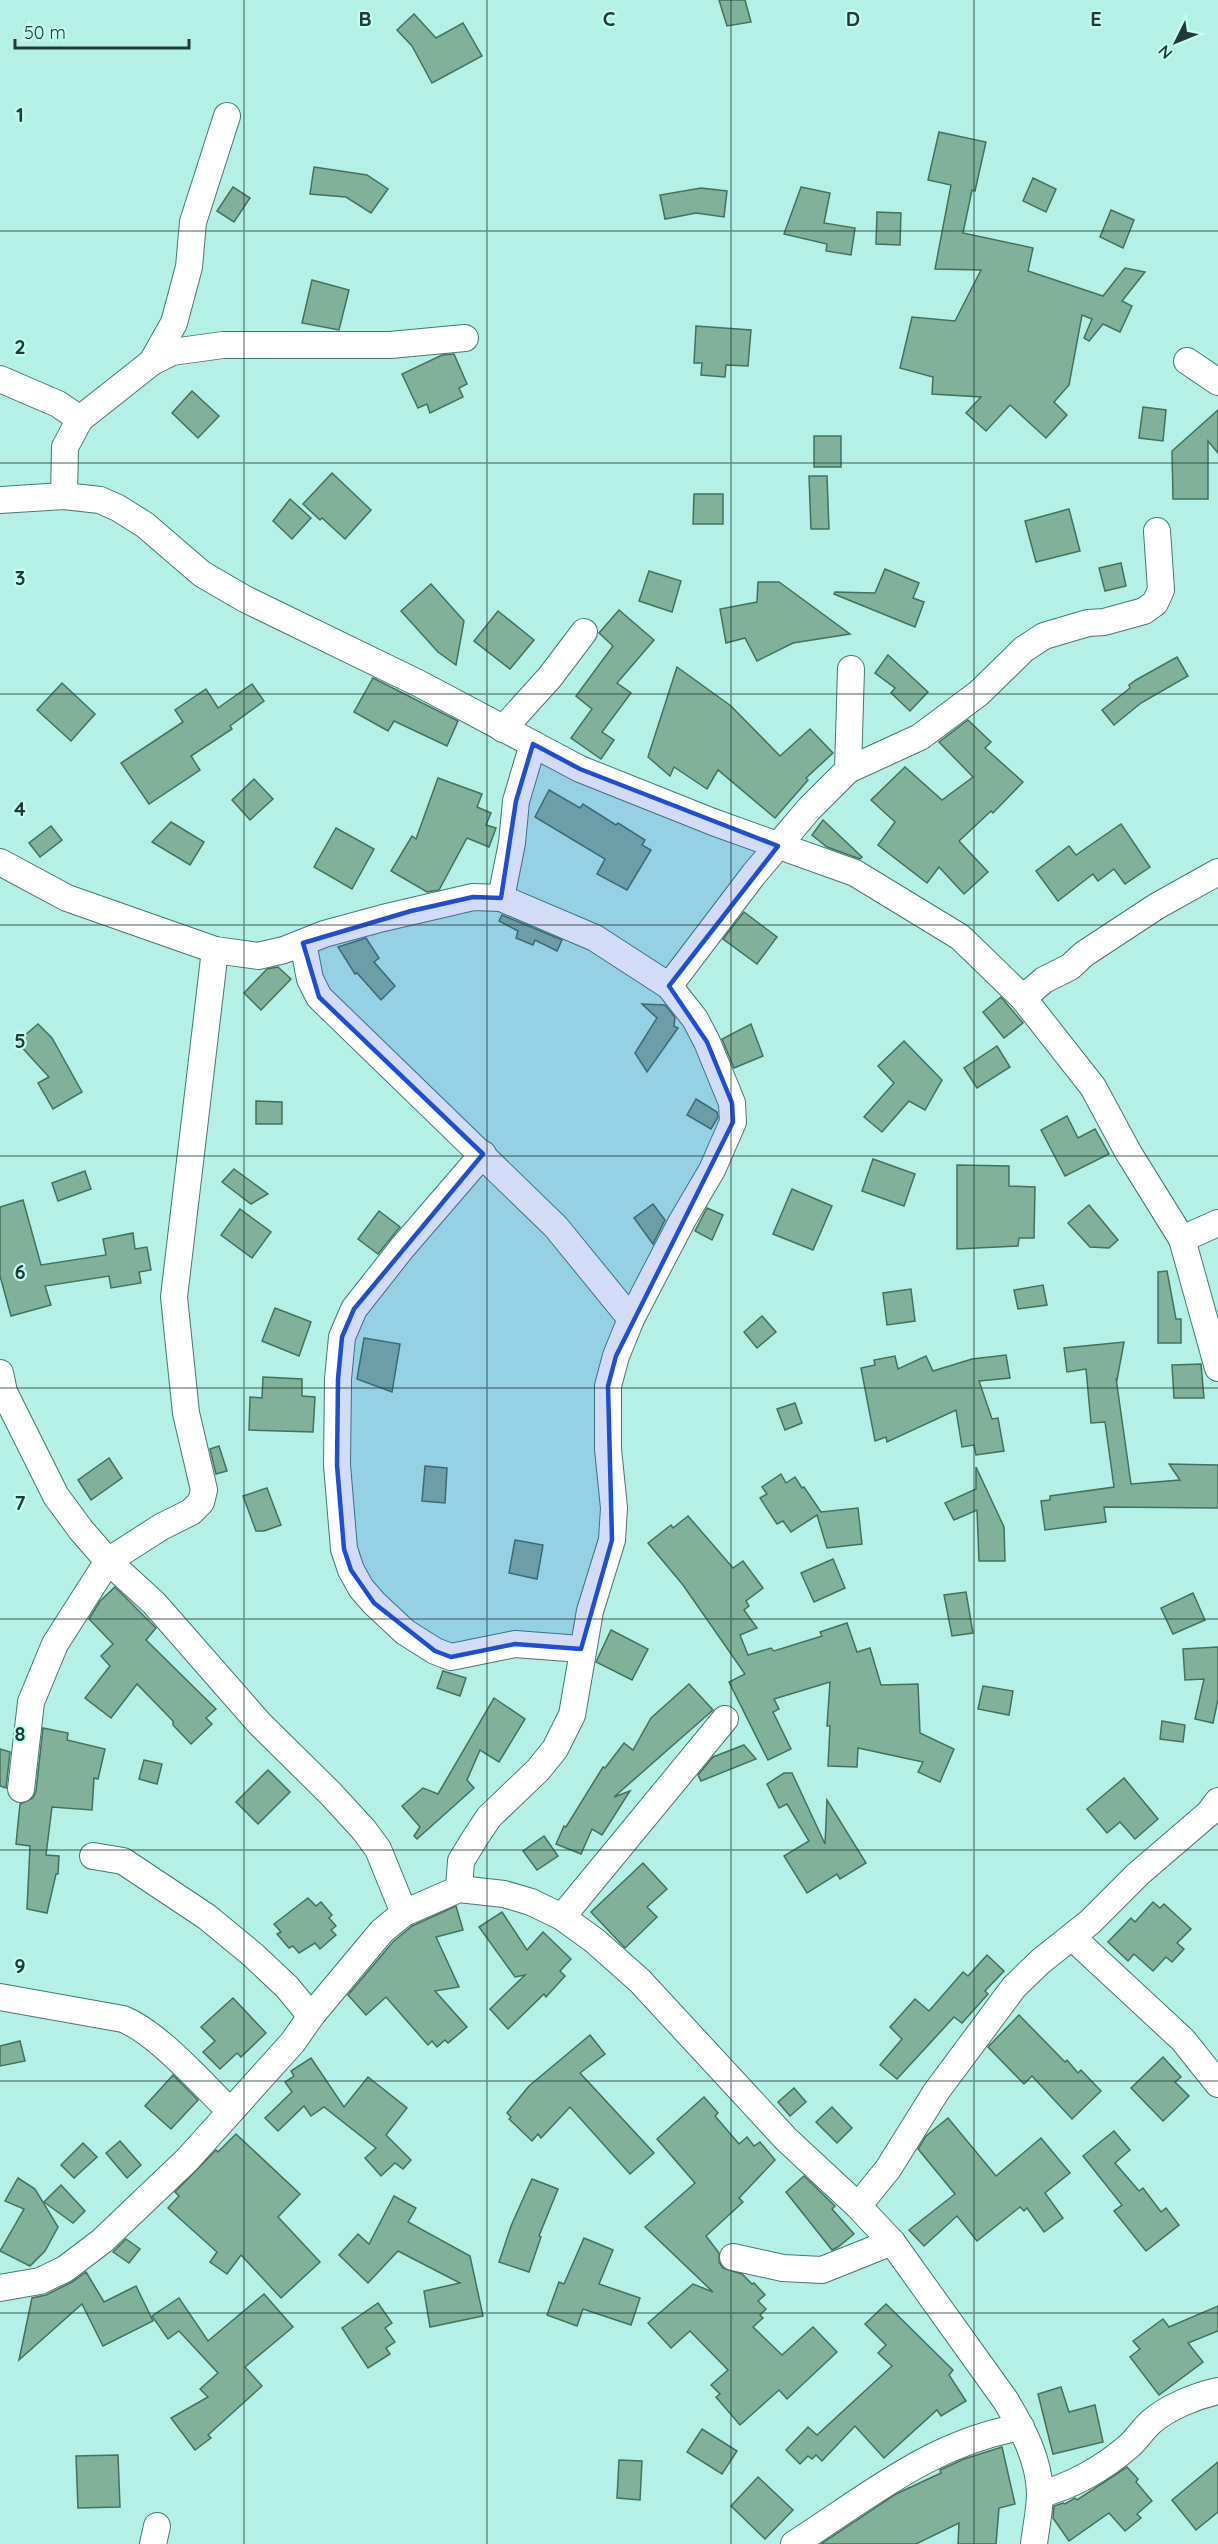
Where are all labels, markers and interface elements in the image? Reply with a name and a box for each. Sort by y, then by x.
text: B [358,6,372,31]
text: C [603,6,616,31]
text: D [846,6,860,31]
text: E [1090,6,1102,31]
scale bar [15,12,189,50]
north arrow [1146,12,1206,72]
text: 50 m [24,21,66,44]
text: N [1154,41,1176,63]
text: 1 [16,102,24,127]
text: 2 [14,334,26,359]
text: 3 [15,565,25,590]
text: 4 [14,796,26,821]
text: 5 [14,1028,26,1053]
text: 6 [14,1259,26,1284]
text: 7 [15,1490,26,1515]
text: 8 [15,1721,26,1746]
text: 9 [14,1953,26,1978]

